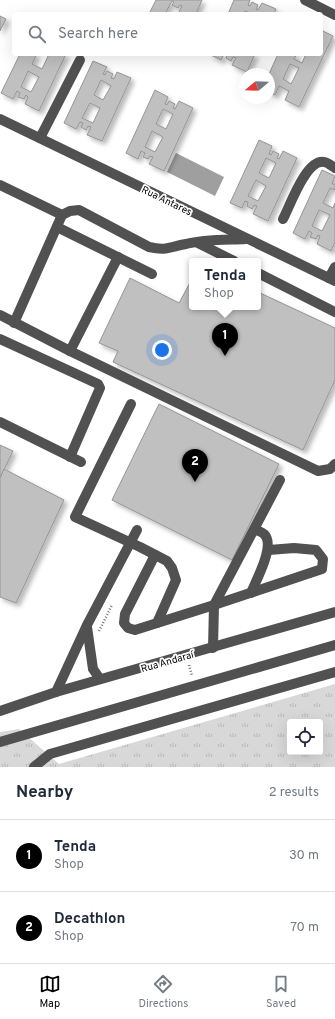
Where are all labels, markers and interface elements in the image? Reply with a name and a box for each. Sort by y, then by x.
search box [12,12,323,56]
icon: search [26,23,48,45]
text: Search here [58,25,138,44]
north arrow [239,68,275,104]
street label: Rua Antares [139,184,194,219]
popup [189,258,261,310]
text: Tenda [204,267,246,286]
text: Shop [204,286,234,302]
pin: 1 [212,323,238,356]
your location [152,340,172,360]
pin: 2 [182,449,208,482]
street label: Rua Andaraí [139,648,197,676]
map controls [287,719,323,755]
button: locate [287,719,323,755]
text: Nearby [16,782,73,804]
text: 2 results [269,785,319,801]
text: Tenda [54,838,96,857]
text: 1 [26,848,32,864]
text: 30 m [289,848,319,864]
text: Shop [54,857,84,873]
text: Decathlon [54,910,125,929]
text: 2 [25,920,33,936]
text: 70 m [290,920,319,936]
text: Shop [54,929,84,945]
tab: Map [39,973,61,1011]
tab: Directions [138,973,188,1011]
tab: Saved [266,973,296,1011]

